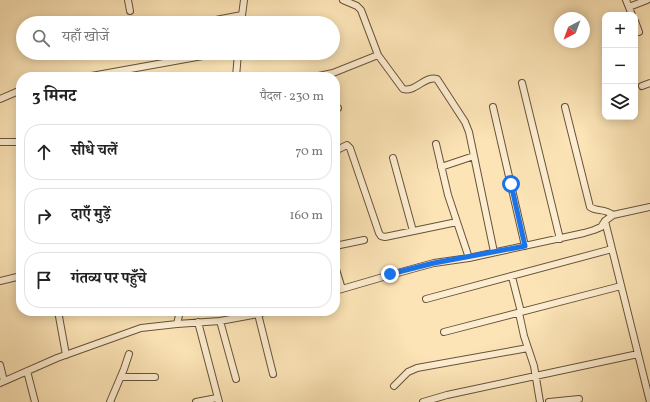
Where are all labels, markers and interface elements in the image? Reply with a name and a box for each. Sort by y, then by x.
north arrow [554,12,590,48]
map controls [602,12,638,120]
button: + [602,12,638,48]
search box [16,16,340,60]
icon: search [30,27,52,49]
text: यहाँ खोजें [62,27,109,48]
button: − [602,48,638,84]
button: layers [602,84,638,120]
text: 3 मिनट [32,85,76,108]
text: पैदल · 230 m [260,88,324,106]
icon: ahead [33,141,55,163]
text: सीधे चलें [71,141,118,162]
text: 70 m [295,143,323,161]
route start [502,175,520,193]
icon: right [33,205,55,227]
text: दाएँ मुड़ें [71,205,111,226]
text: 160 m [289,207,323,225]
route end [381,265,399,283]
icon: arrive [33,269,55,291]
text: गंतव्य पर पहुँचे [71,269,146,290]

